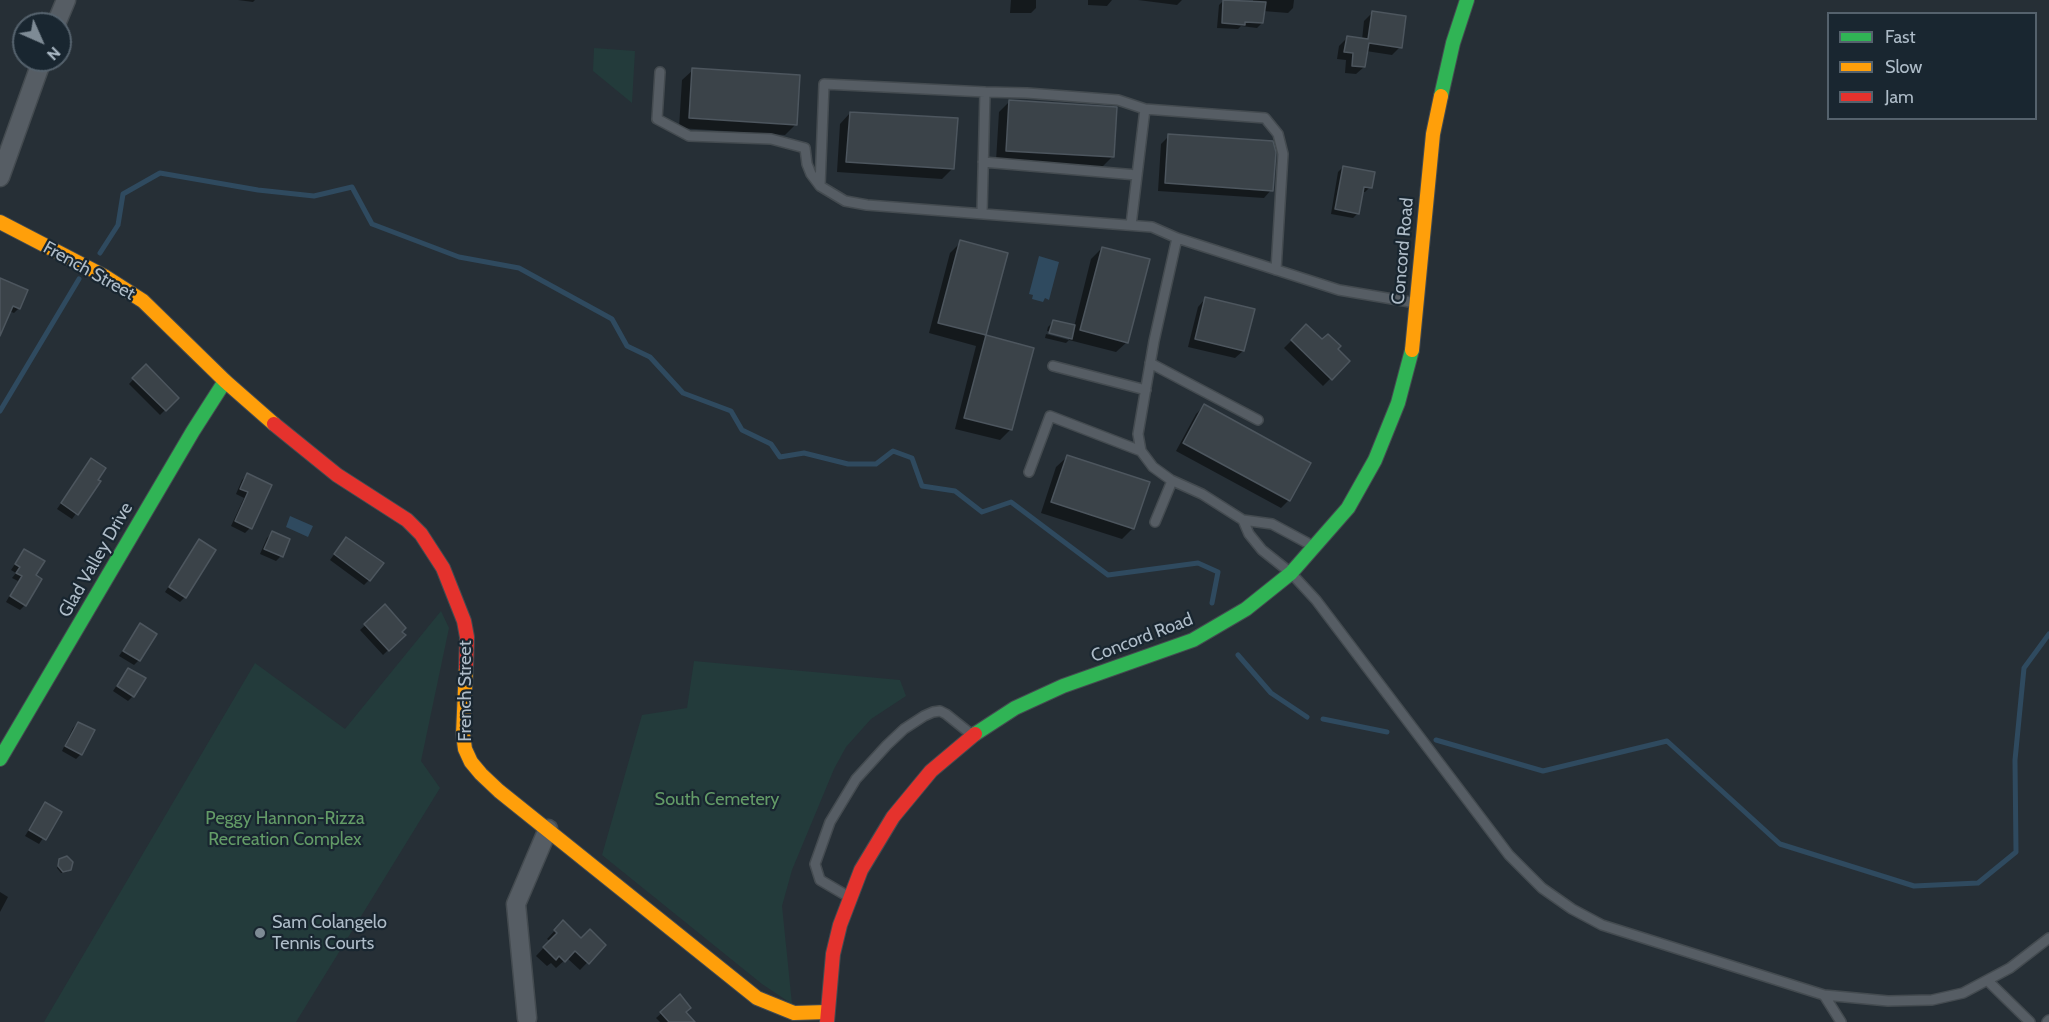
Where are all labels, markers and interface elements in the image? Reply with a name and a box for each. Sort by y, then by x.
north arrow [12,12,72,72]
legend [1827,12,2037,120]
text: Fast [1885,26,1916,48]
text: N [43,43,64,64]
text: Slow [1885,56,1922,78]
text: Jam [1885,86,1914,108]
street label: Concord Road [1388,197,1418,305]
street label: French Street [39,237,139,305]
street label: Glad Valley Drive [54,499,138,621]
street label: Concord Road [1088,609,1196,667]
street label: French Street [455,640,477,742]
park label: South Cemetery [655,789,779,811]
park label: Peggy Hannon-Rizza Recreation Complex [205,808,365,850]
place label: Sam Colangelo Tennis Courts [272,912,387,954]
marker: Sam Colangelo Tennis Courts [253,926,267,940]

